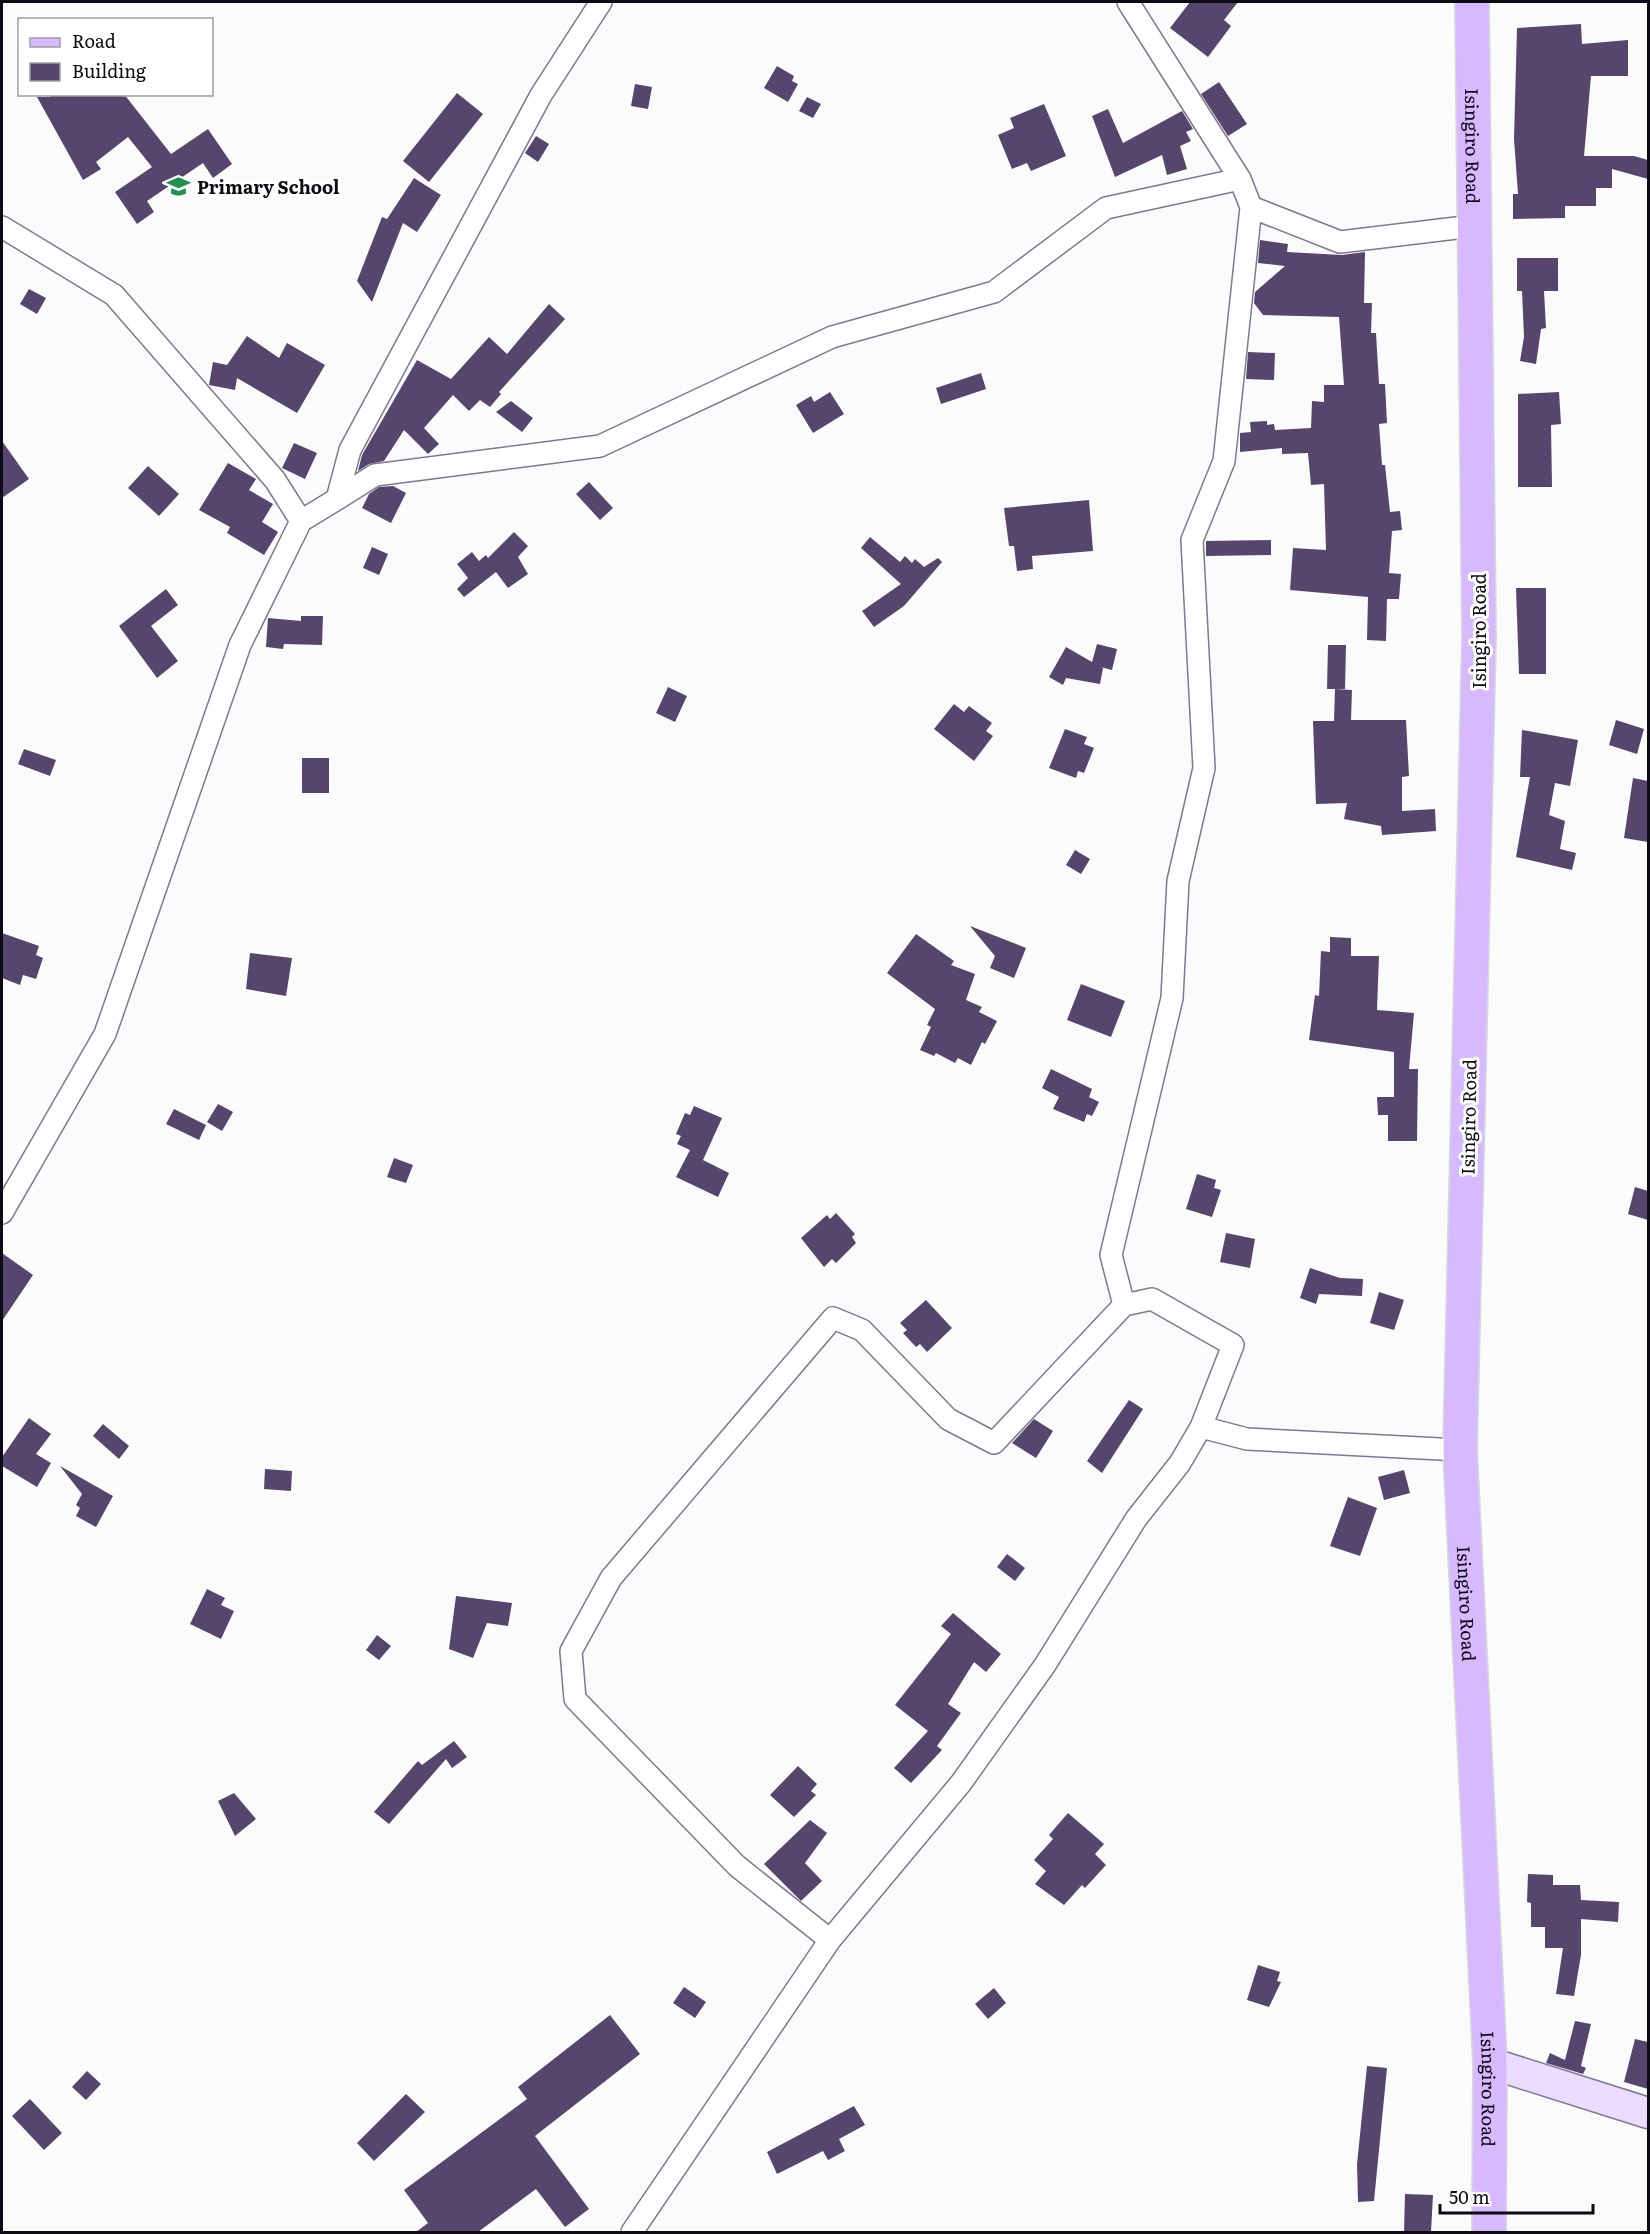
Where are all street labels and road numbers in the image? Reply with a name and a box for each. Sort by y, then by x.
street label: Isingiro Road [1459,88,1488,204]
street label: Isingiro Road [1465,573,1492,689]
street label: Isingiro Road [1453,1059,1483,1175]
street label: Isingiro Road [1451,1545,1484,1662]
street label: Isingiro Road [1475,2031,1504,2147]

